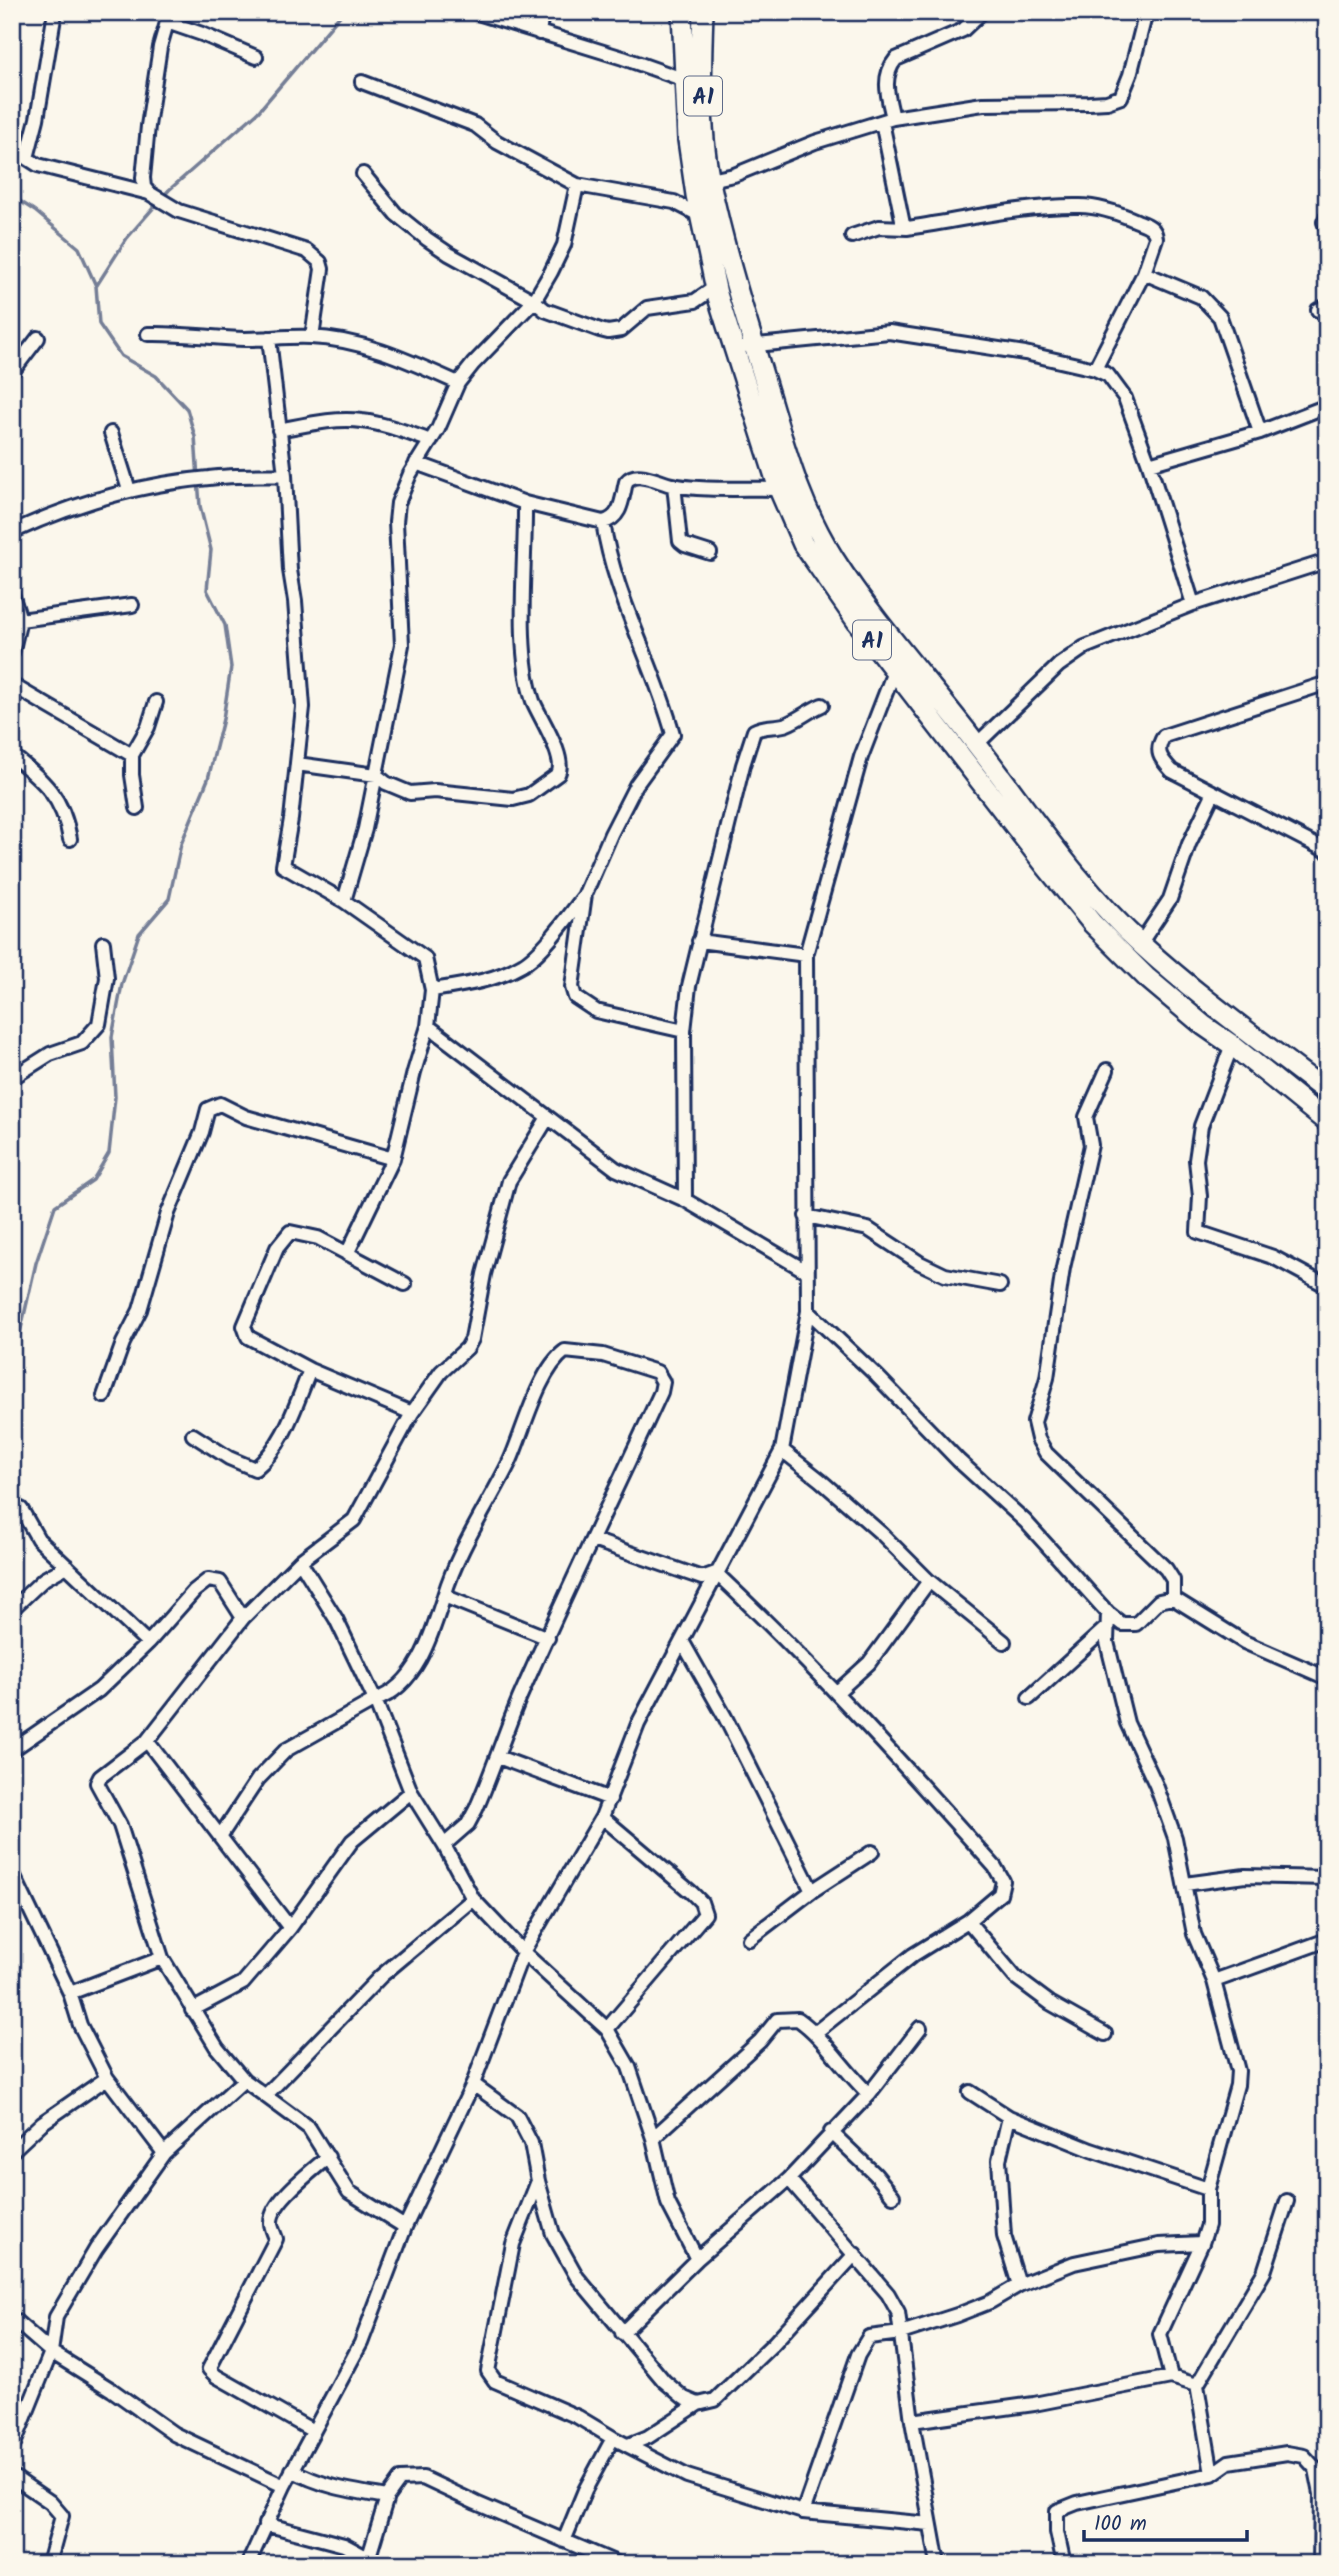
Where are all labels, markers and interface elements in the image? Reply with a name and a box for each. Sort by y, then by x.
road number: A1 [684,76,722,116]
road number: A1 [853,620,891,660]
scale bar [1084,2499,1246,2543]
text: 100 m [1094,2508,1147,2541]

